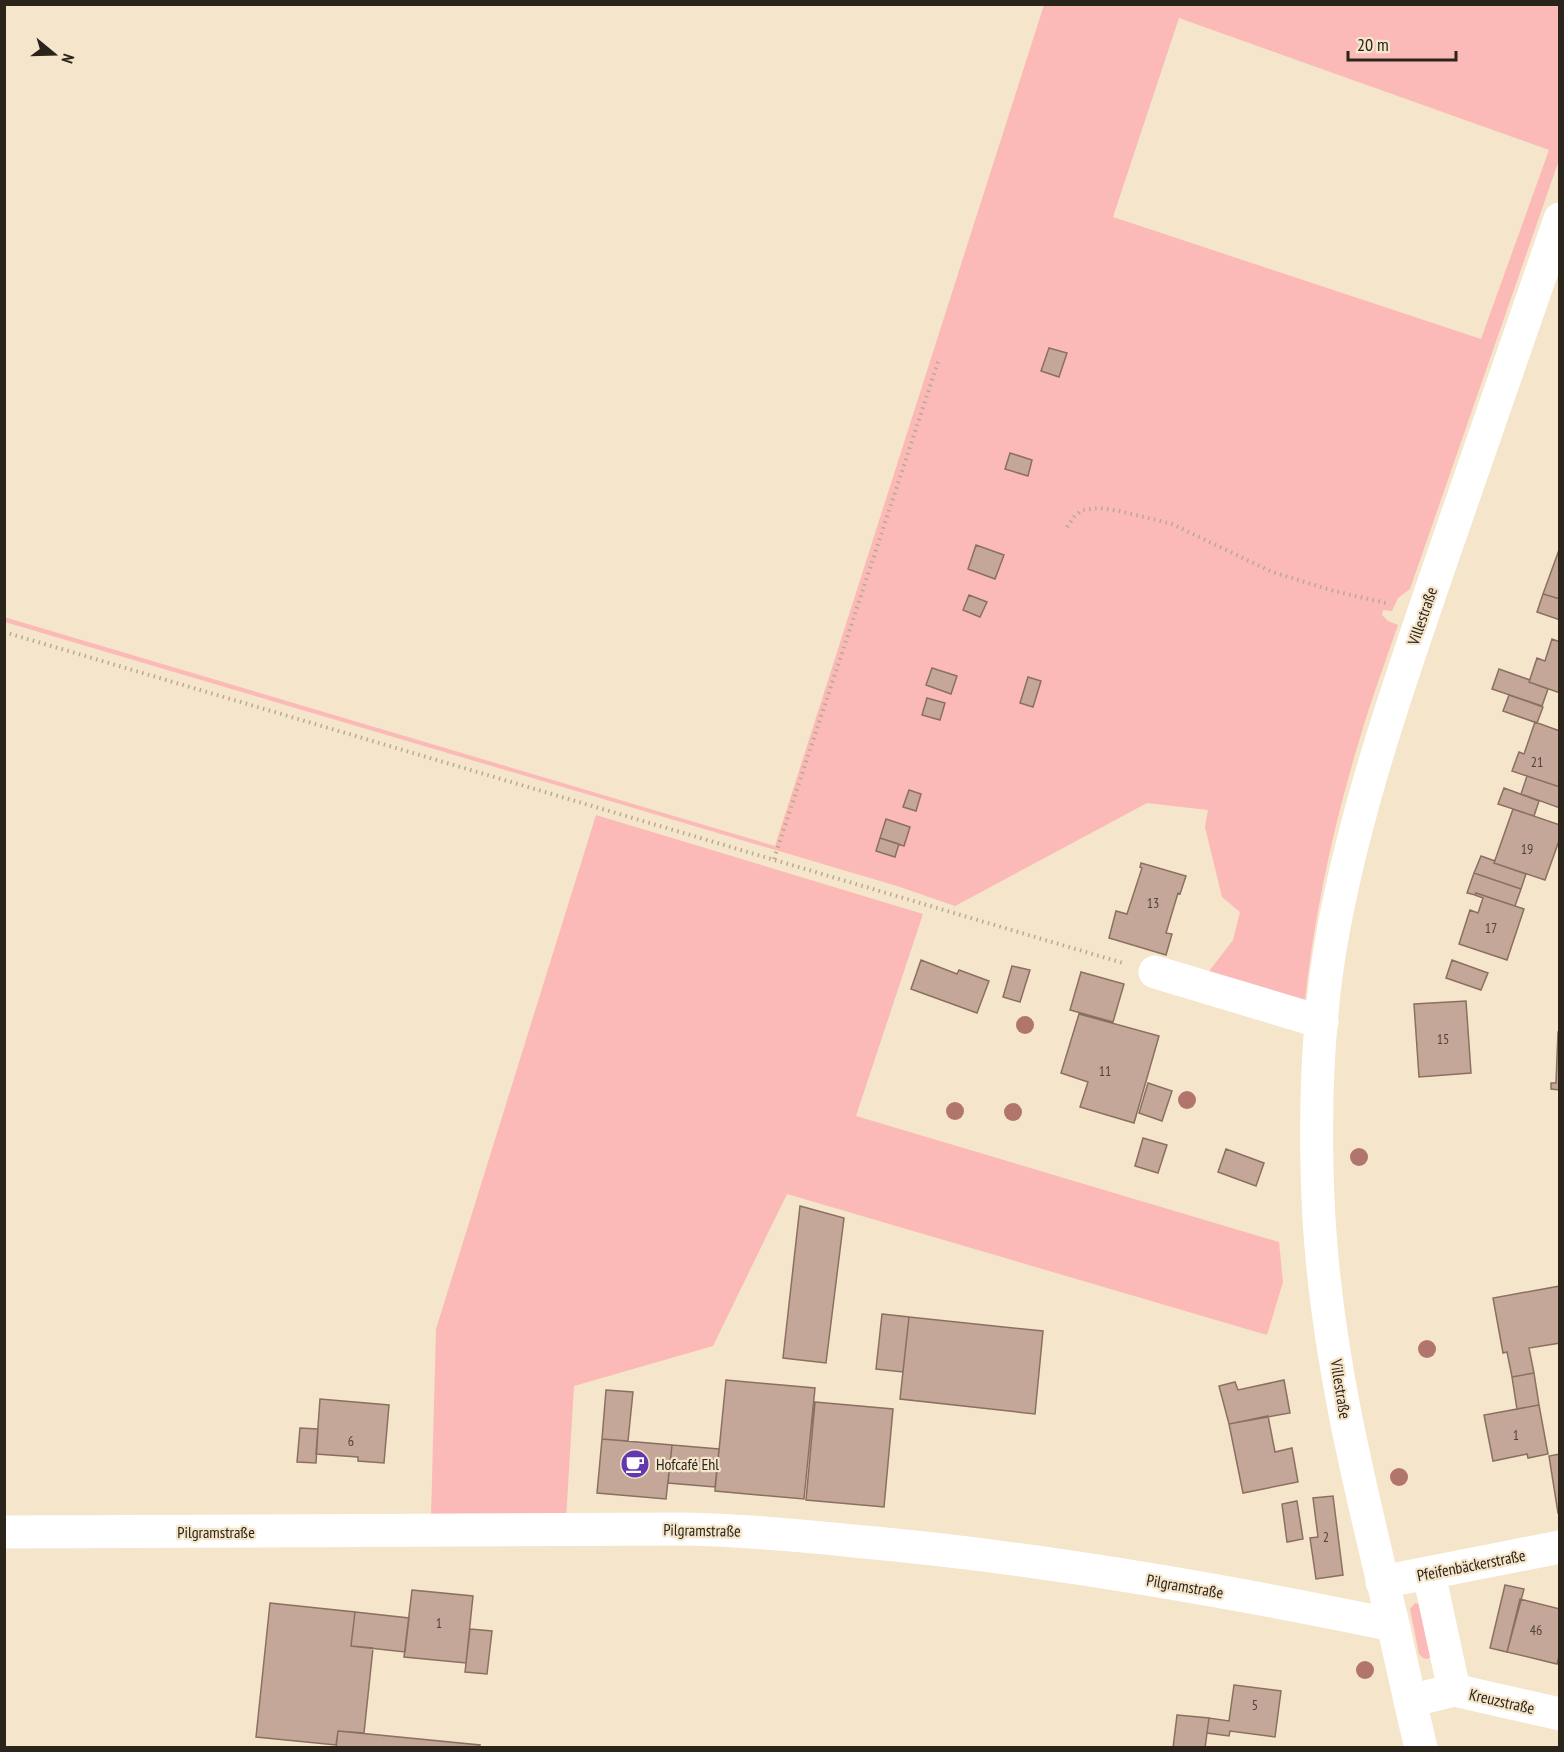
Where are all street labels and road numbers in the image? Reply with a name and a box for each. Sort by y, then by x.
street label: Villestraße [1402,584,1441,649]
street label: Villestraße [1326,1357,1356,1420]
street label: Pilgramstraße [663,1519,741,1541]
street label: Pilgramstraße [177,1522,255,1542]
street label: Pfeifenbäckerstraße [1415,1545,1527,1585]
street label: Pilgramstraße [1145,1569,1225,1603]
street label: Kreuzstraße [1467,1684,1537,1718]

